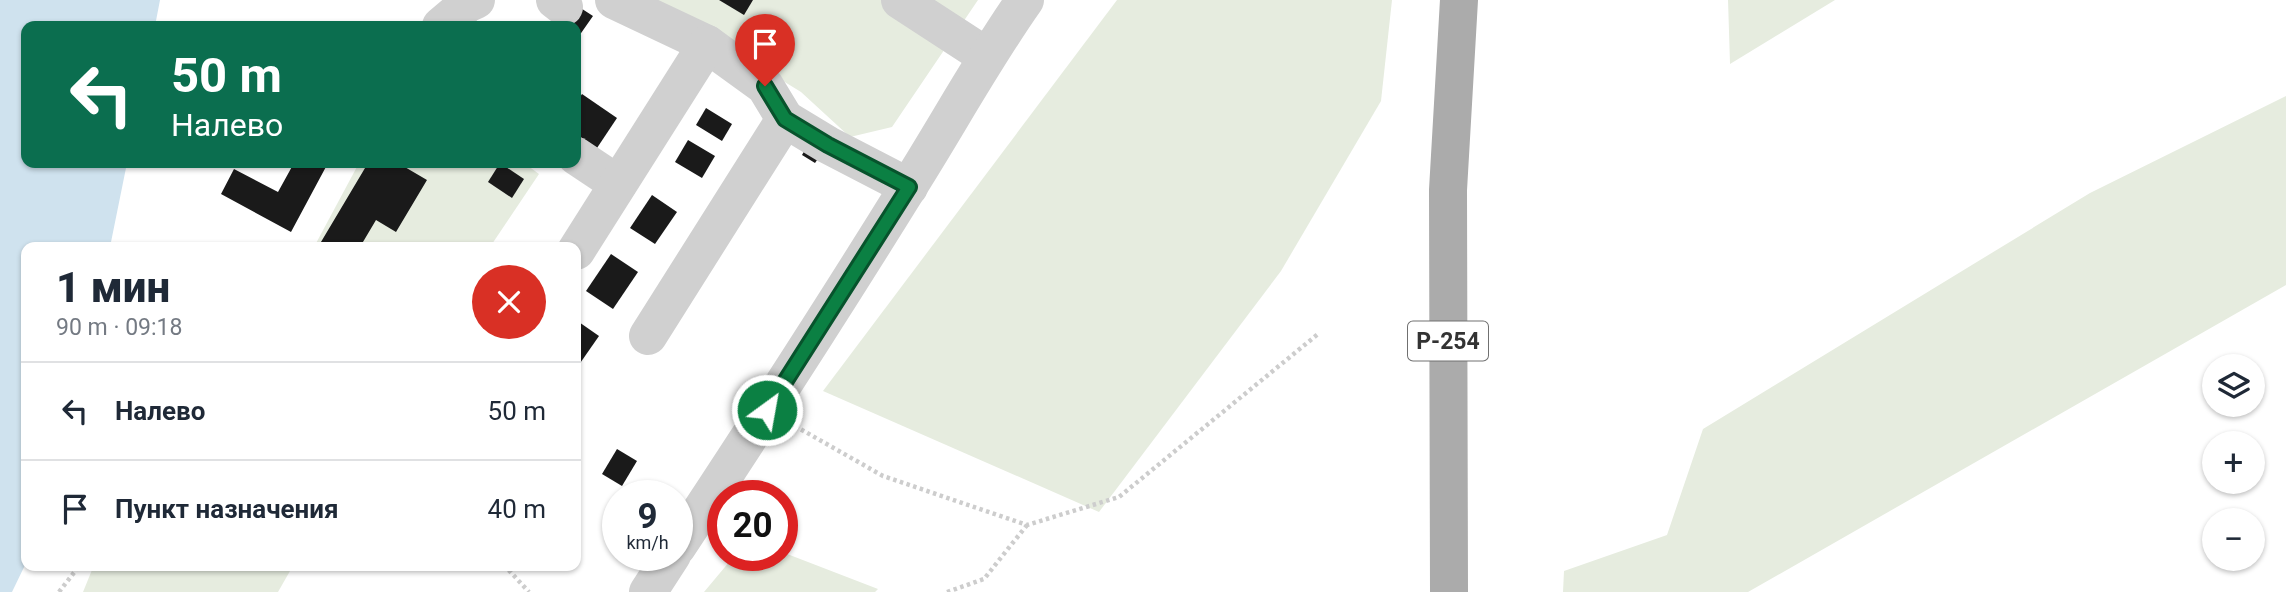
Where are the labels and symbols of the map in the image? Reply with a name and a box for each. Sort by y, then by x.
pin [735,14,795,86]
road number: Р-254 [1408,322,1488,360]
position arrow [730,373,804,447]
speed limit sign: 20 [707,480,798,571]

